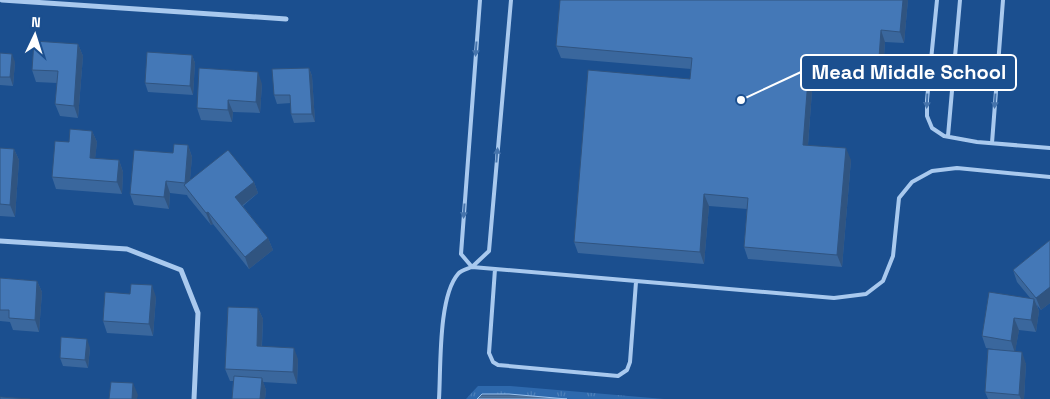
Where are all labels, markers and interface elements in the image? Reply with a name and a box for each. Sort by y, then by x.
north arrow [10,10,60,60]
text: N [31,13,41,31]
one-way arrow [471,41,479,57]
callout: Mead Middle School [801,55,1016,90]
text: Mead Middle School [812,59,1006,85]
one-way arrow [923,93,931,109]
one-way arrow [991,93,999,109]
one-way arrow [494,147,502,163]
one-way arrow [459,203,467,219]

